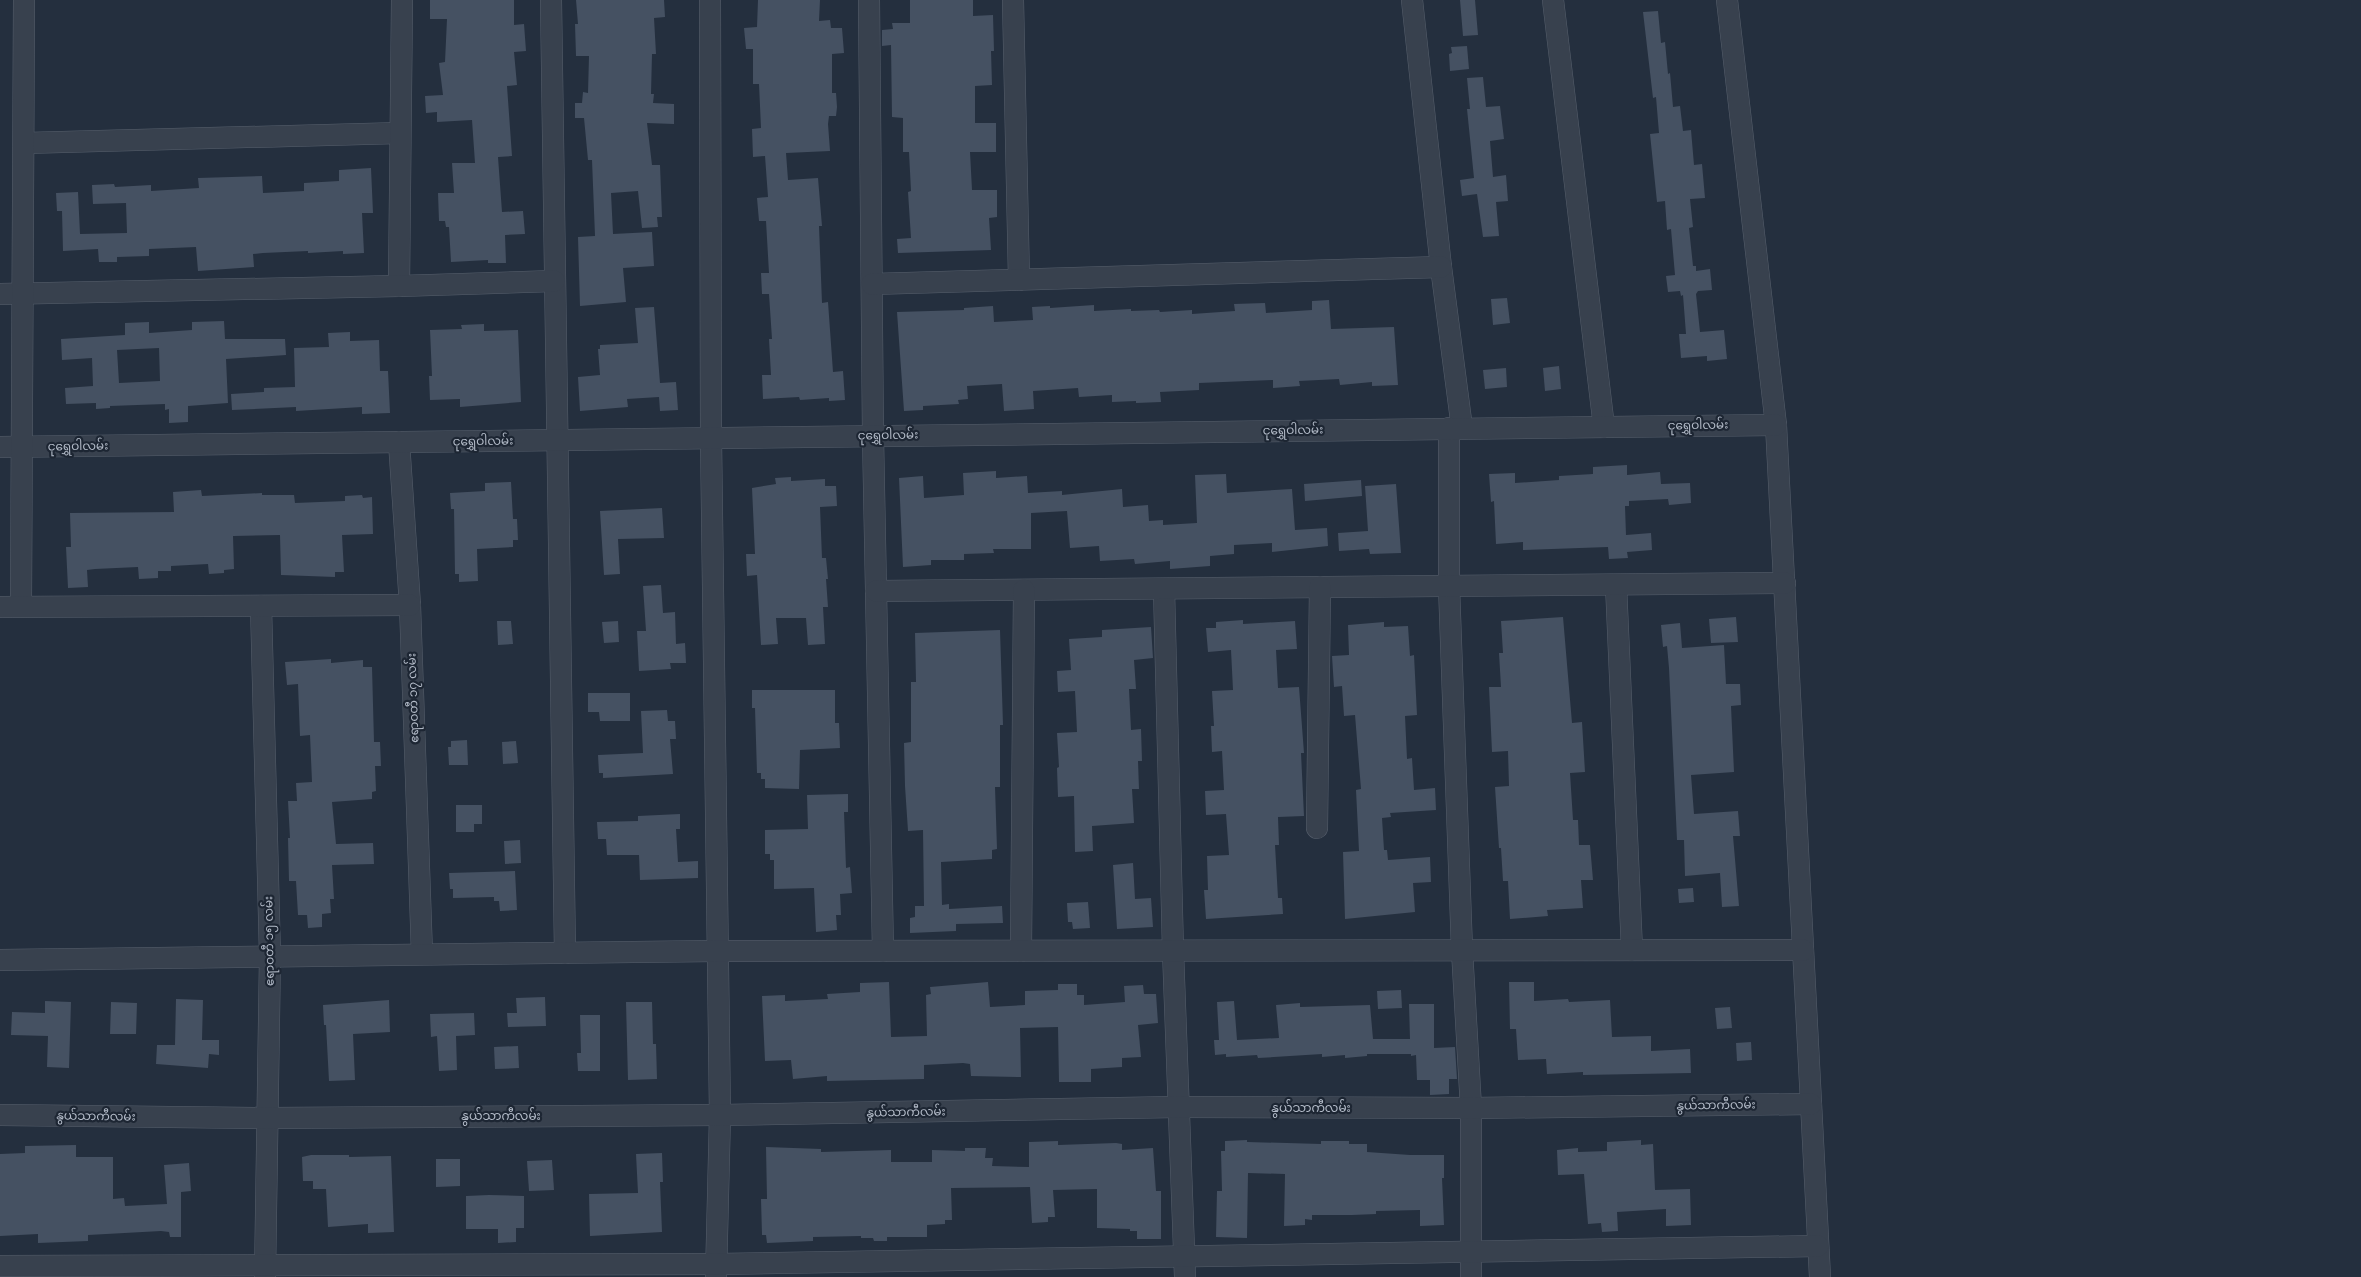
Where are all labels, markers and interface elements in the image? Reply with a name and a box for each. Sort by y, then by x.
street label: ငုရွှေဝါလမ်း [1668,415,1728,436]
street label: ငုရွှေဝါလမ်း [1263,420,1323,441]
street label: ငုရွှေဝါလမ်း [858,425,918,446]
street label: ငုရွှေဝါလမ်း [453,431,513,452]
street label: ငုရွှေဝါလမ်း [48,436,108,457]
street label: ဧရာဝတီ ၁၇ လမ်း [402,653,425,743]
street label: ဧရာဝတီ ၁၅ လမ်း [259,896,280,986]
street label: နွယ်သာကီလမ်း [1676,1095,1756,1116]
street label: နွယ်သာကီလမ်း [1271,1099,1351,1118]
street label: နွယ်သာကီလမ်း [866,1102,946,1123]
street label: နွယ်သာကီလမ်း [56,1106,136,1127]
street label: နွယ်သာကီလမ်း [461,1107,541,1126]

